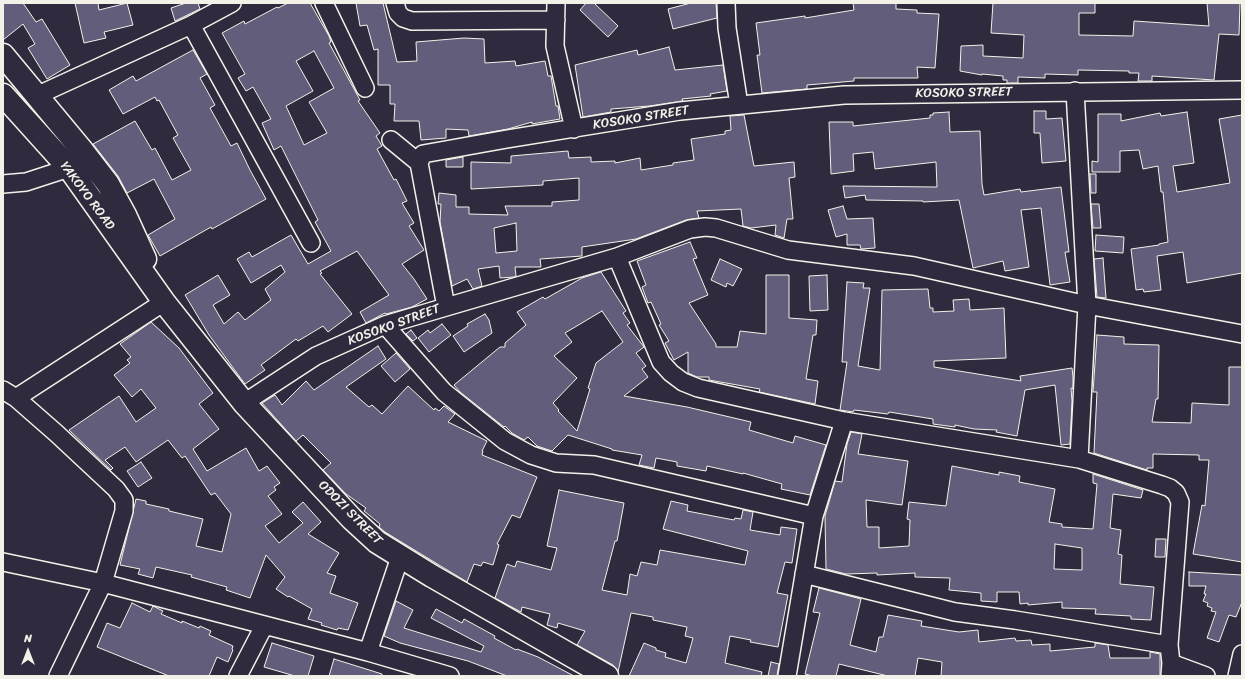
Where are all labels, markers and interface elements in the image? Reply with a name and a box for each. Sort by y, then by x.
street label: KOSOKO STREET [915,84,1013,102]
street label: KOSOKO STREET [592,103,690,133]
street label: YAKOYO ROAD [56,159,118,233]
street label: KOSOKO STREET [346,301,442,349]
street label: ODOZI STREET [315,478,385,548]
text: N [24,629,32,648]
north arrow [8,631,48,671]

